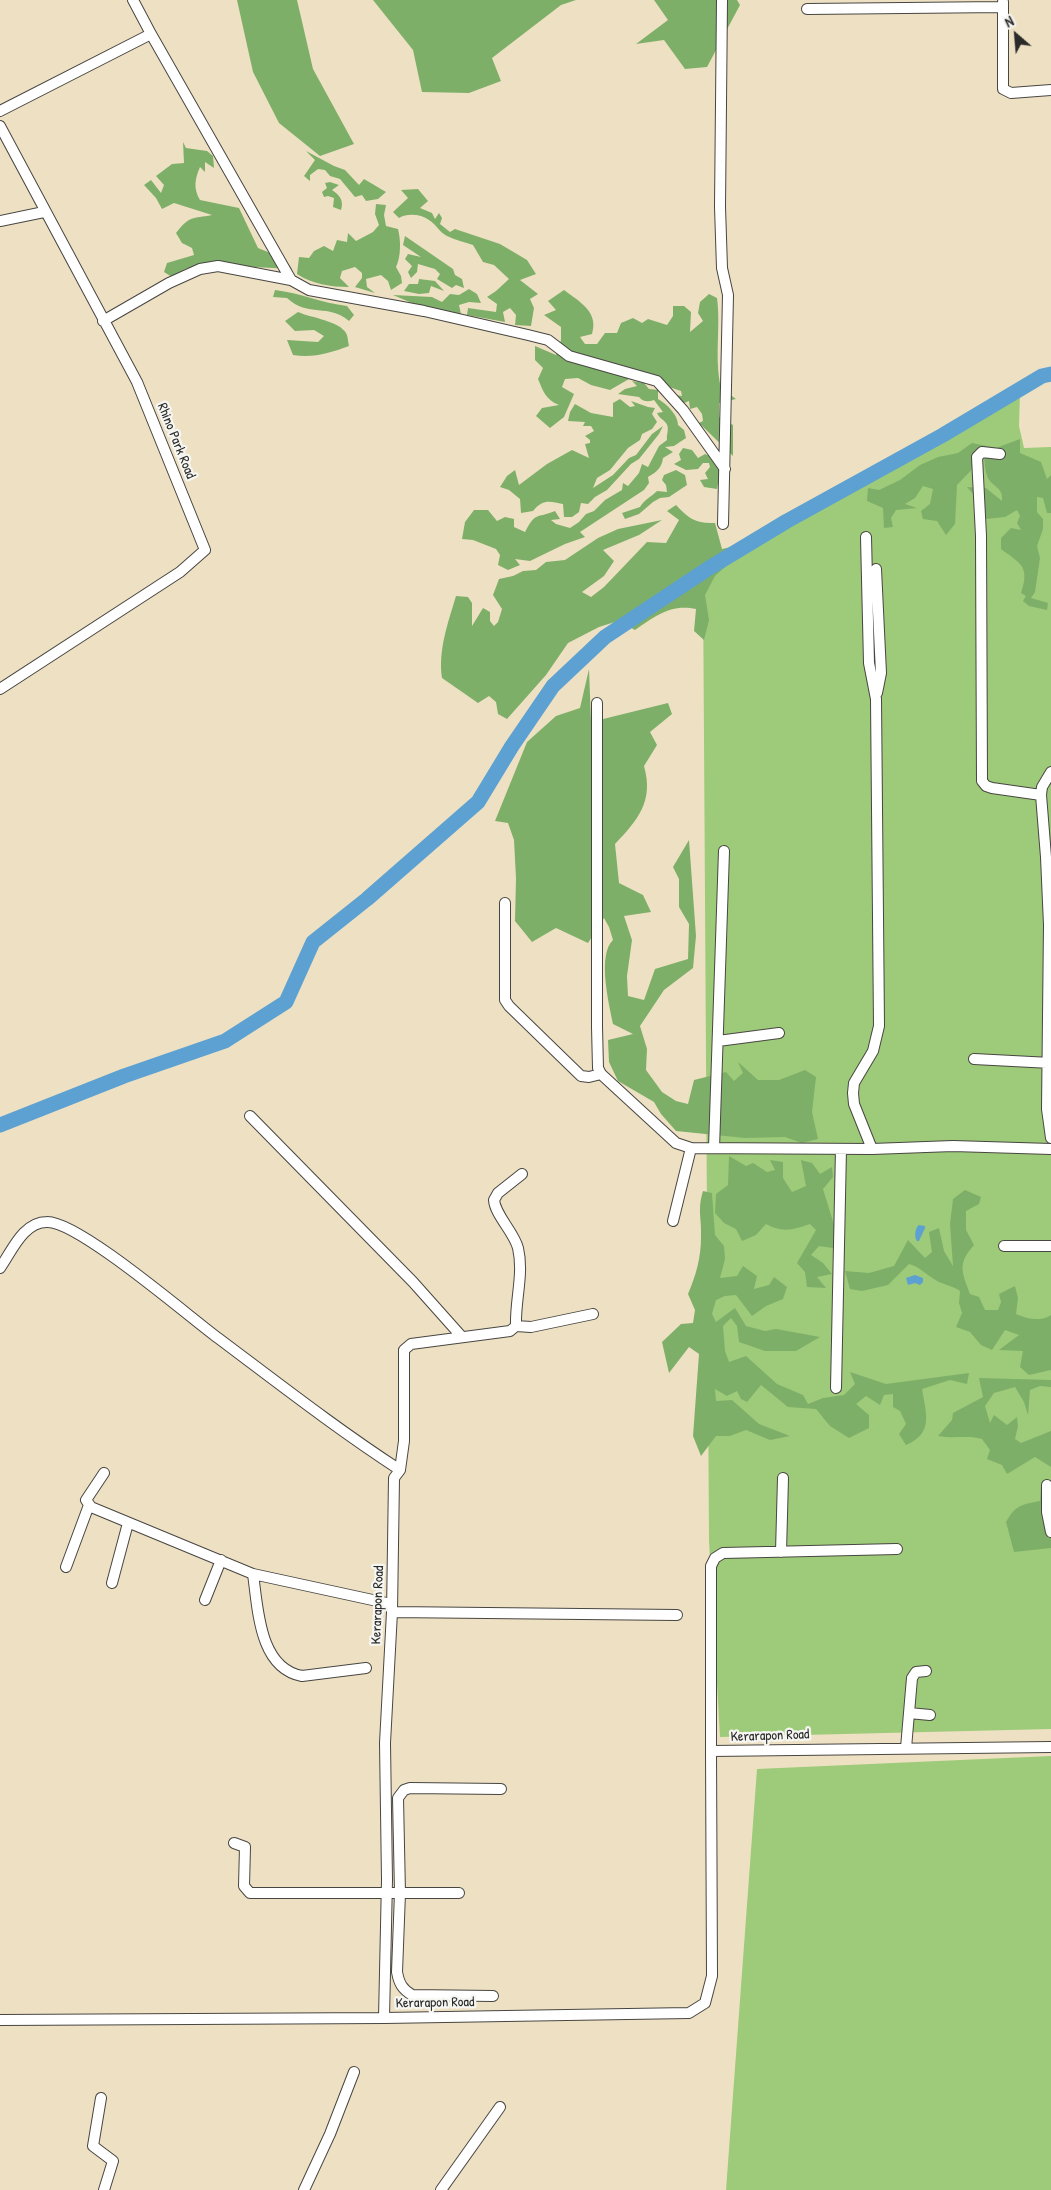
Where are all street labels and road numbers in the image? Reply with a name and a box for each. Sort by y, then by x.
street label: Rhino Park Road [153,401,199,481]
street label: Kerarapon Road [368,1565,388,1645]
street label: Kerarapon Road [730,1726,810,1746]
street label: Kerarapon Road [395,1994,475,2012]

